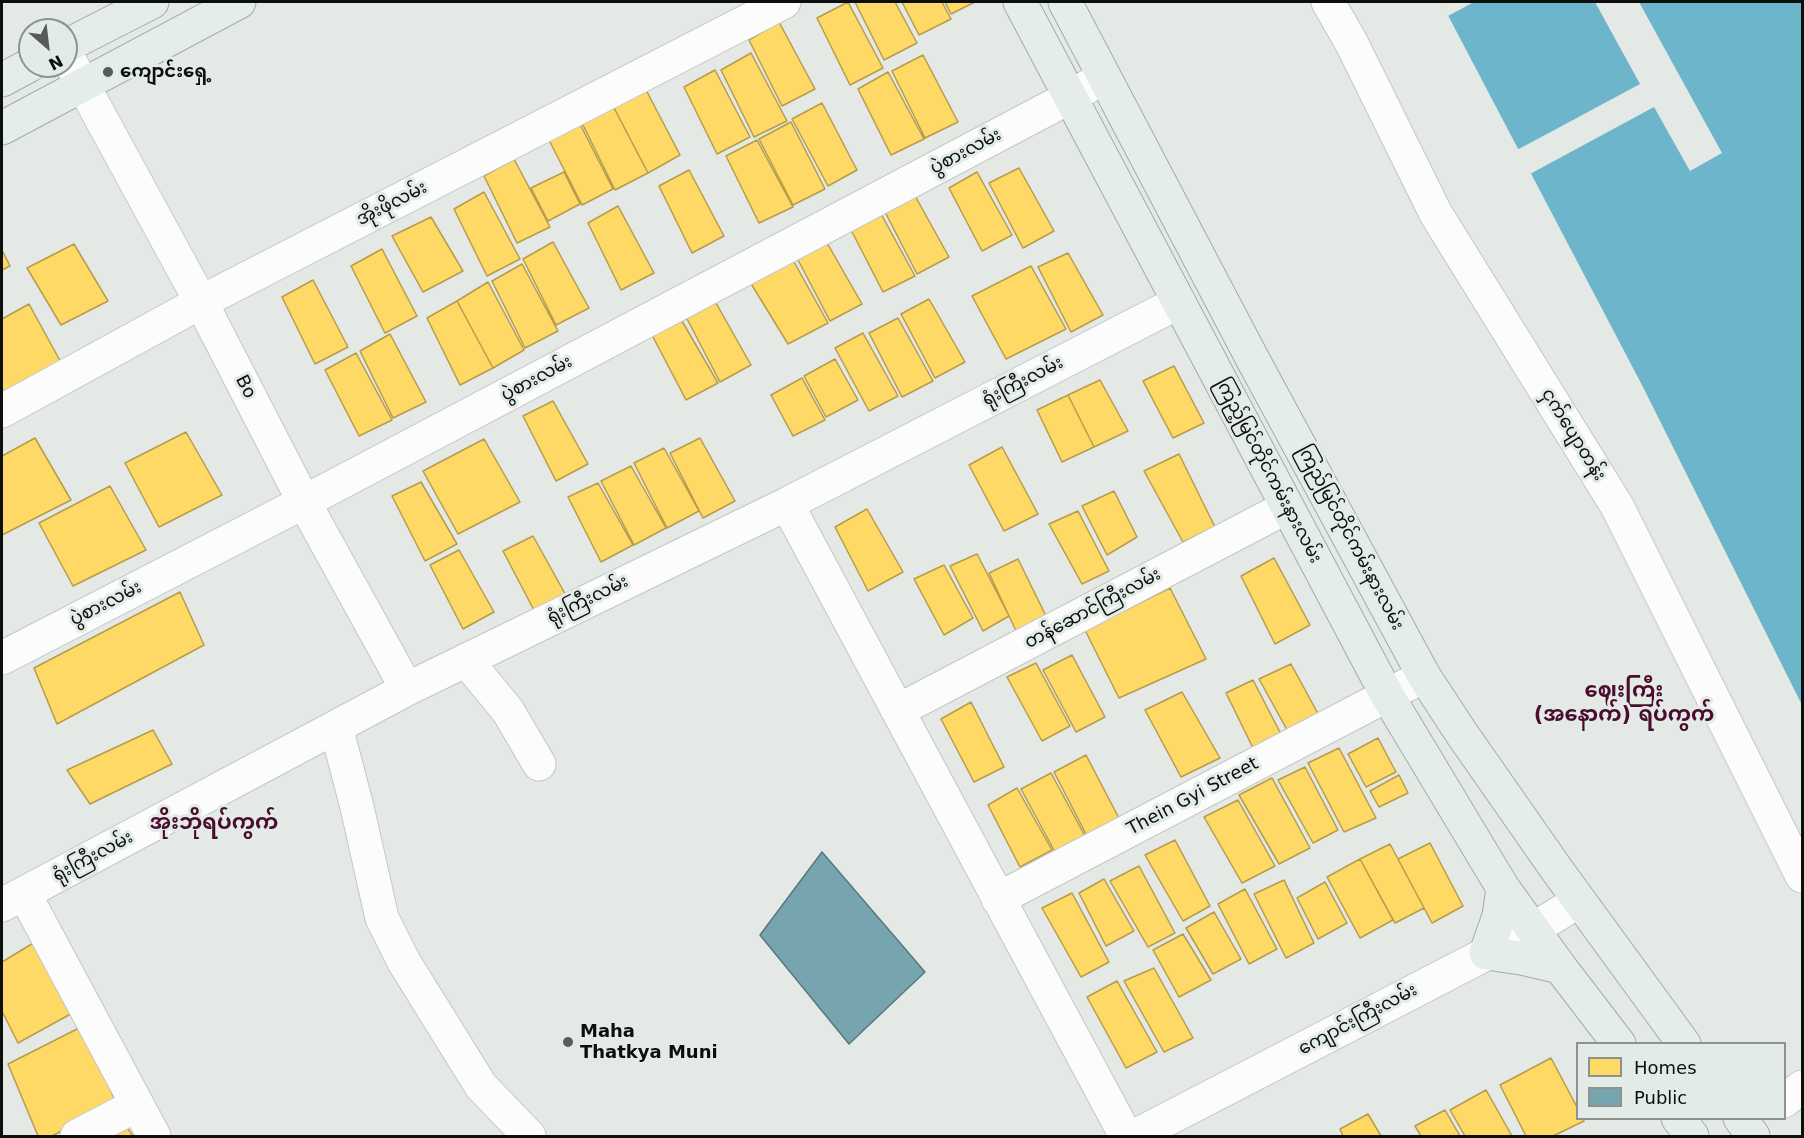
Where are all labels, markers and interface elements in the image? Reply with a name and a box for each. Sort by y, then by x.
north arrow [18,18,78,78]
text: N [45,51,66,74]
place label: ကျောင်းရှေ့ [120,61,212,83]
marker: ကျောင်းရှေ့ [101,65,115,79]
street label: ပွဲစားလမ်း [927,124,1005,180]
street label: အိုးဖိုလမ်း [353,177,431,231]
street label: ပွဲစားလမ်း [498,351,576,407]
street label: ရုံးကြီးလမ်း [979,352,1067,412]
street label: Bo [230,372,260,402]
street label: ကြည့်မြင်တိုင်ကမ်းနားလမ်း [1210,375,1326,567]
street label: ငှက်ပျောတန်း [1536,385,1610,485]
street label: ကြည်မြင်တိုင်ကမ်းနားလမ်း [1292,442,1408,634]
street label: တန်ဆောင်ကြီးလမ်း [1021,564,1165,654]
street label: ရုံးကြီးလမ်း [544,571,632,629]
street label: ပွဲစားလမ်း [67,577,145,631]
district label: ဈေးကြီး (အနောက်) ရပ်ကွက် [1534,679,1714,729]
street label: Thein Gyi Street [1124,753,1262,841]
district label: အိုးဘိုရပ်ကွက် [150,811,278,837]
street label: ရုံးကြီးလမ်း [49,827,137,887]
street label: ကျောင်းကြီးလမ်း [1295,980,1421,1060]
place label: Maha Thatkya Muni [580,1021,718,1064]
marker: Maha Thatkya Muni [561,1035,575,1049]
legend [1576,1042,1786,1120]
text: Homes [1634,1057,1697,1078]
text: Public [1634,1087,1687,1108]

